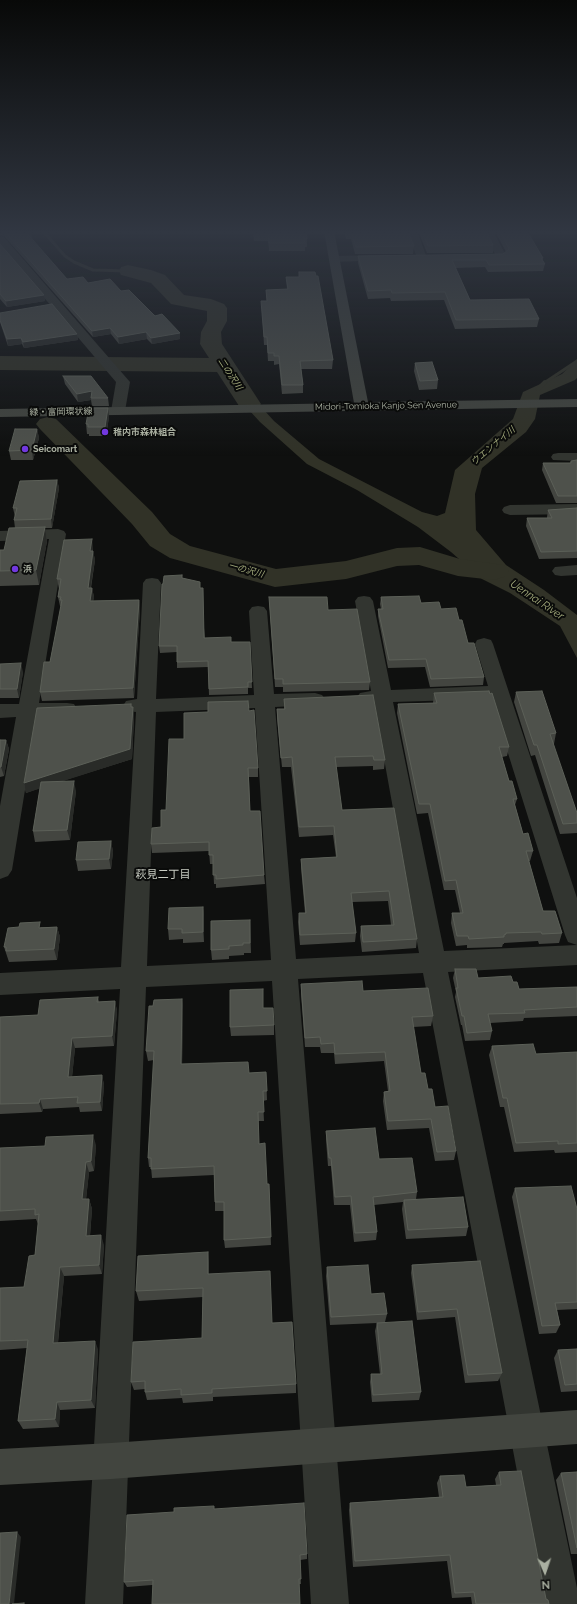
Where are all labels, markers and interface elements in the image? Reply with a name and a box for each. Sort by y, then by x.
water label: 二の沢川 [216,356,244,392]
street label: Midori-Tomioka Kanjo Sen Avenue [315,399,457,413]
street label: 緑・富岡環状線 [29,406,93,418]
water label: ウエンナイ川 [469,425,517,467]
marker: 稚内市森林組合 [100,427,110,437]
place label: 稚内市森林組合 [113,427,176,437]
marker: Seicomart [20,444,30,454]
place label: Seicomart [33,444,77,454]
water label: 一の沢川 [227,560,265,580]
marker: 浜 [10,564,20,574]
place label: 浜 [23,564,32,574]
water label: Uennai River [508,577,566,623]
district label: 萩見二丁目 [136,868,190,882]
north arrow [525,1552,565,1592]
text: N [541,1578,550,1591]

